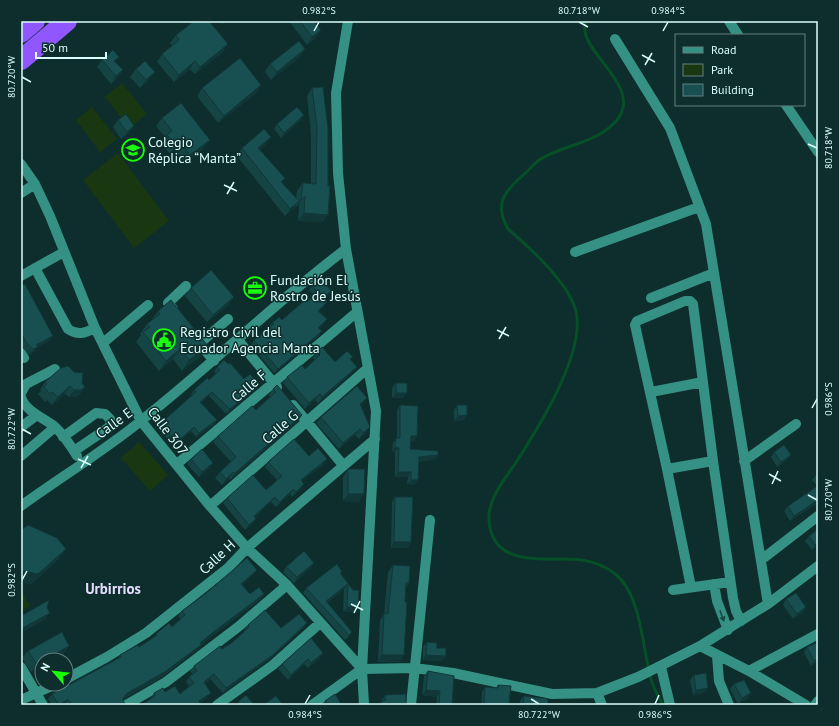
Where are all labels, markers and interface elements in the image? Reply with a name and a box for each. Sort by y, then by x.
text: 0.982°S [302,4,336,17]
text: 80.718°W [558,4,601,17]
text: 0.984°S [651,4,685,17]
scale bar [36,34,106,60]
legend [675,34,805,106]
text: 50 m [42,40,68,55]
text: Road [711,42,736,57]
text: 80.720°W [5,55,18,98]
text: Park [711,62,733,77]
text: Building [711,82,754,97]
text: 80.718°W [822,126,835,169]
place label: Colegio Réplica “Manta” [148,133,241,167]
school or university icon: Colegio Réplica “Manta” [120,137,146,163]
place label: Fundación El Rostro de Jesús [270,271,361,305]
office icon: Fundación El Rostro de Jesús [242,275,268,301]
place label: Registro Civil del Ecuador Agencia Manta [180,323,320,357]
public building icon: Registro Civil del Ecuador Agencia Manta [151,327,177,353]
street label: Calle F [228,366,270,406]
text: 0.986°S [822,382,835,416]
street label: Calle 307 [144,403,192,459]
street label: Calle E [92,404,136,442]
street label: Calle G [258,406,302,448]
text: 80.722°W [5,407,18,450]
text: 80.720°W [822,478,835,521]
street label: Calle H [195,536,239,578]
text: 0.982°S [5,563,18,597]
district label: Urbirrios [85,579,141,598]
one-way arrow [719,610,725,622]
north arrow [34,652,74,692]
text: N [37,661,53,674]
text: 0.984°S [288,708,322,721]
text: 80.722°W [518,708,561,721]
text: 0.986°S [638,708,672,721]

